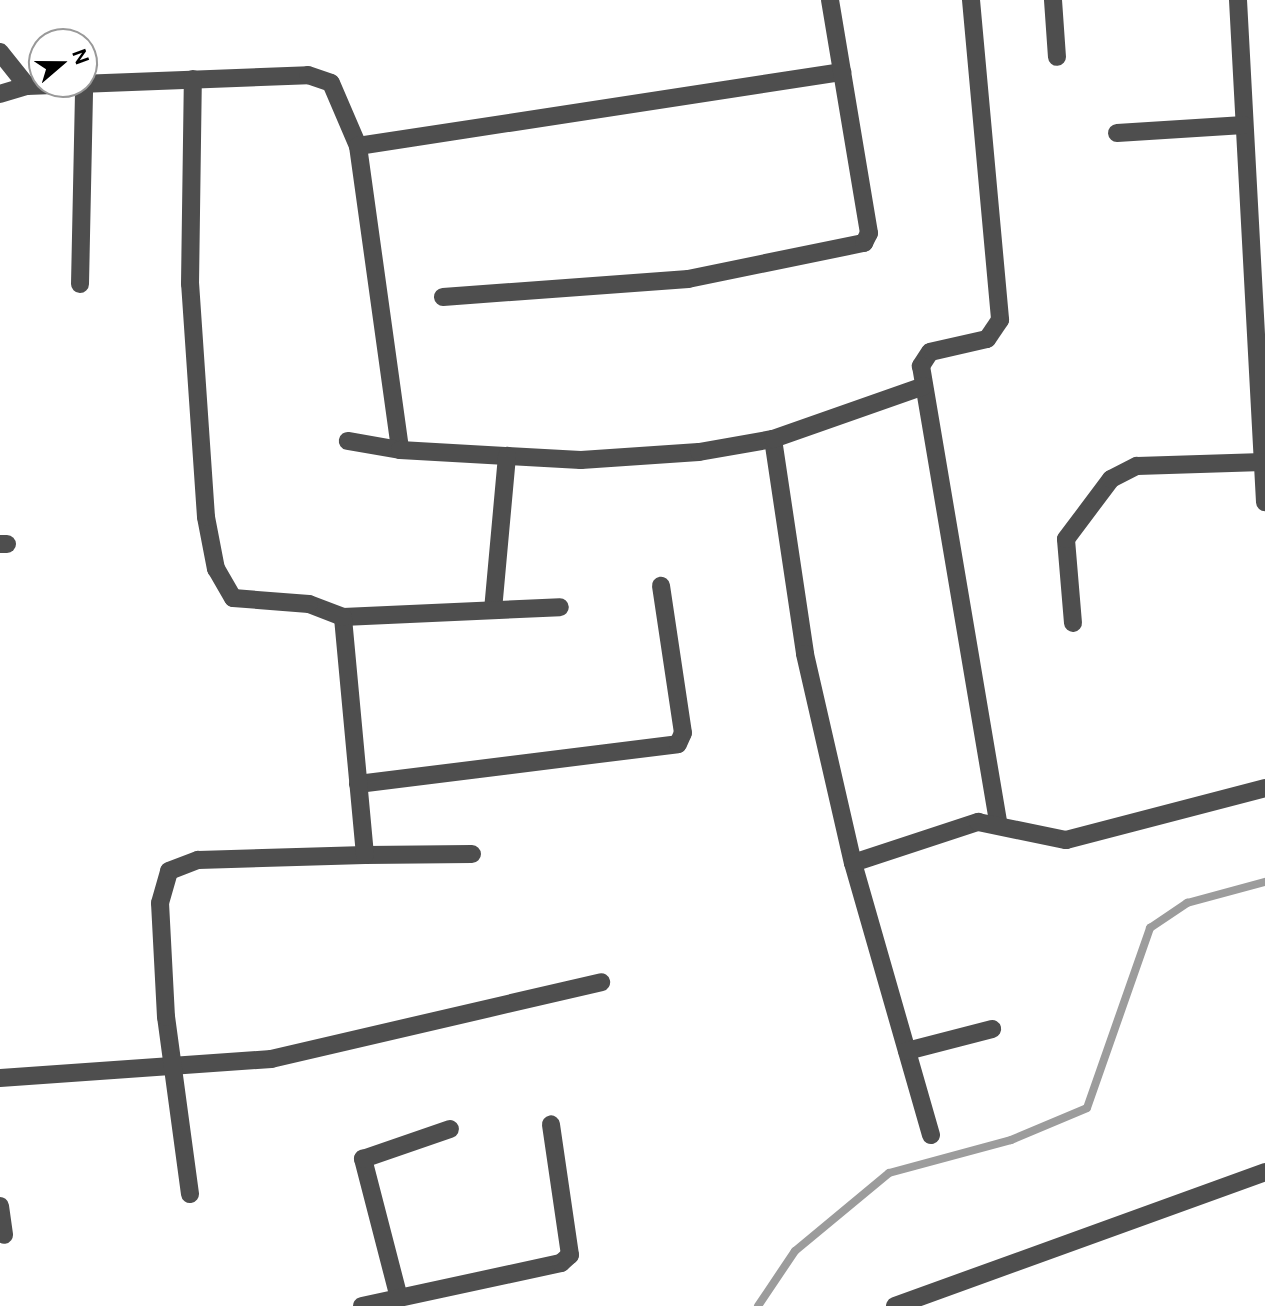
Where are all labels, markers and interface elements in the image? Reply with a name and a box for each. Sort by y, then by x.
north arrow [28,28,98,98]
text: N [68,46,94,67]

